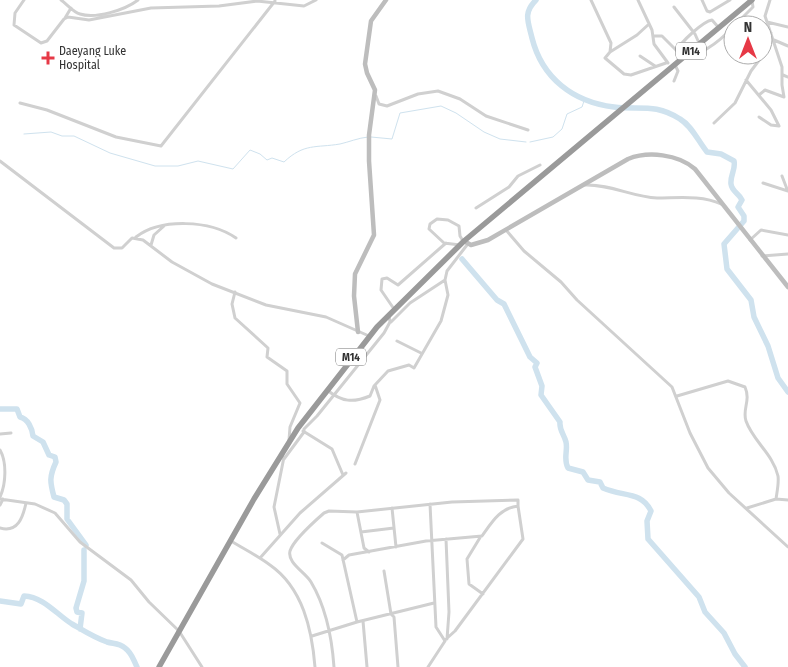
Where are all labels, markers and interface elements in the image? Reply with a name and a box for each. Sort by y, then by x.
north arrow [723,15,773,65]
text: N [744,19,752,36]
road number: M14 [676,42,706,59]
place label: Daeyang Luke Hospital [59,44,126,72]
marker: Daeyang Luke Hospital [41,51,55,65]
road number: M14 [336,348,366,366]

